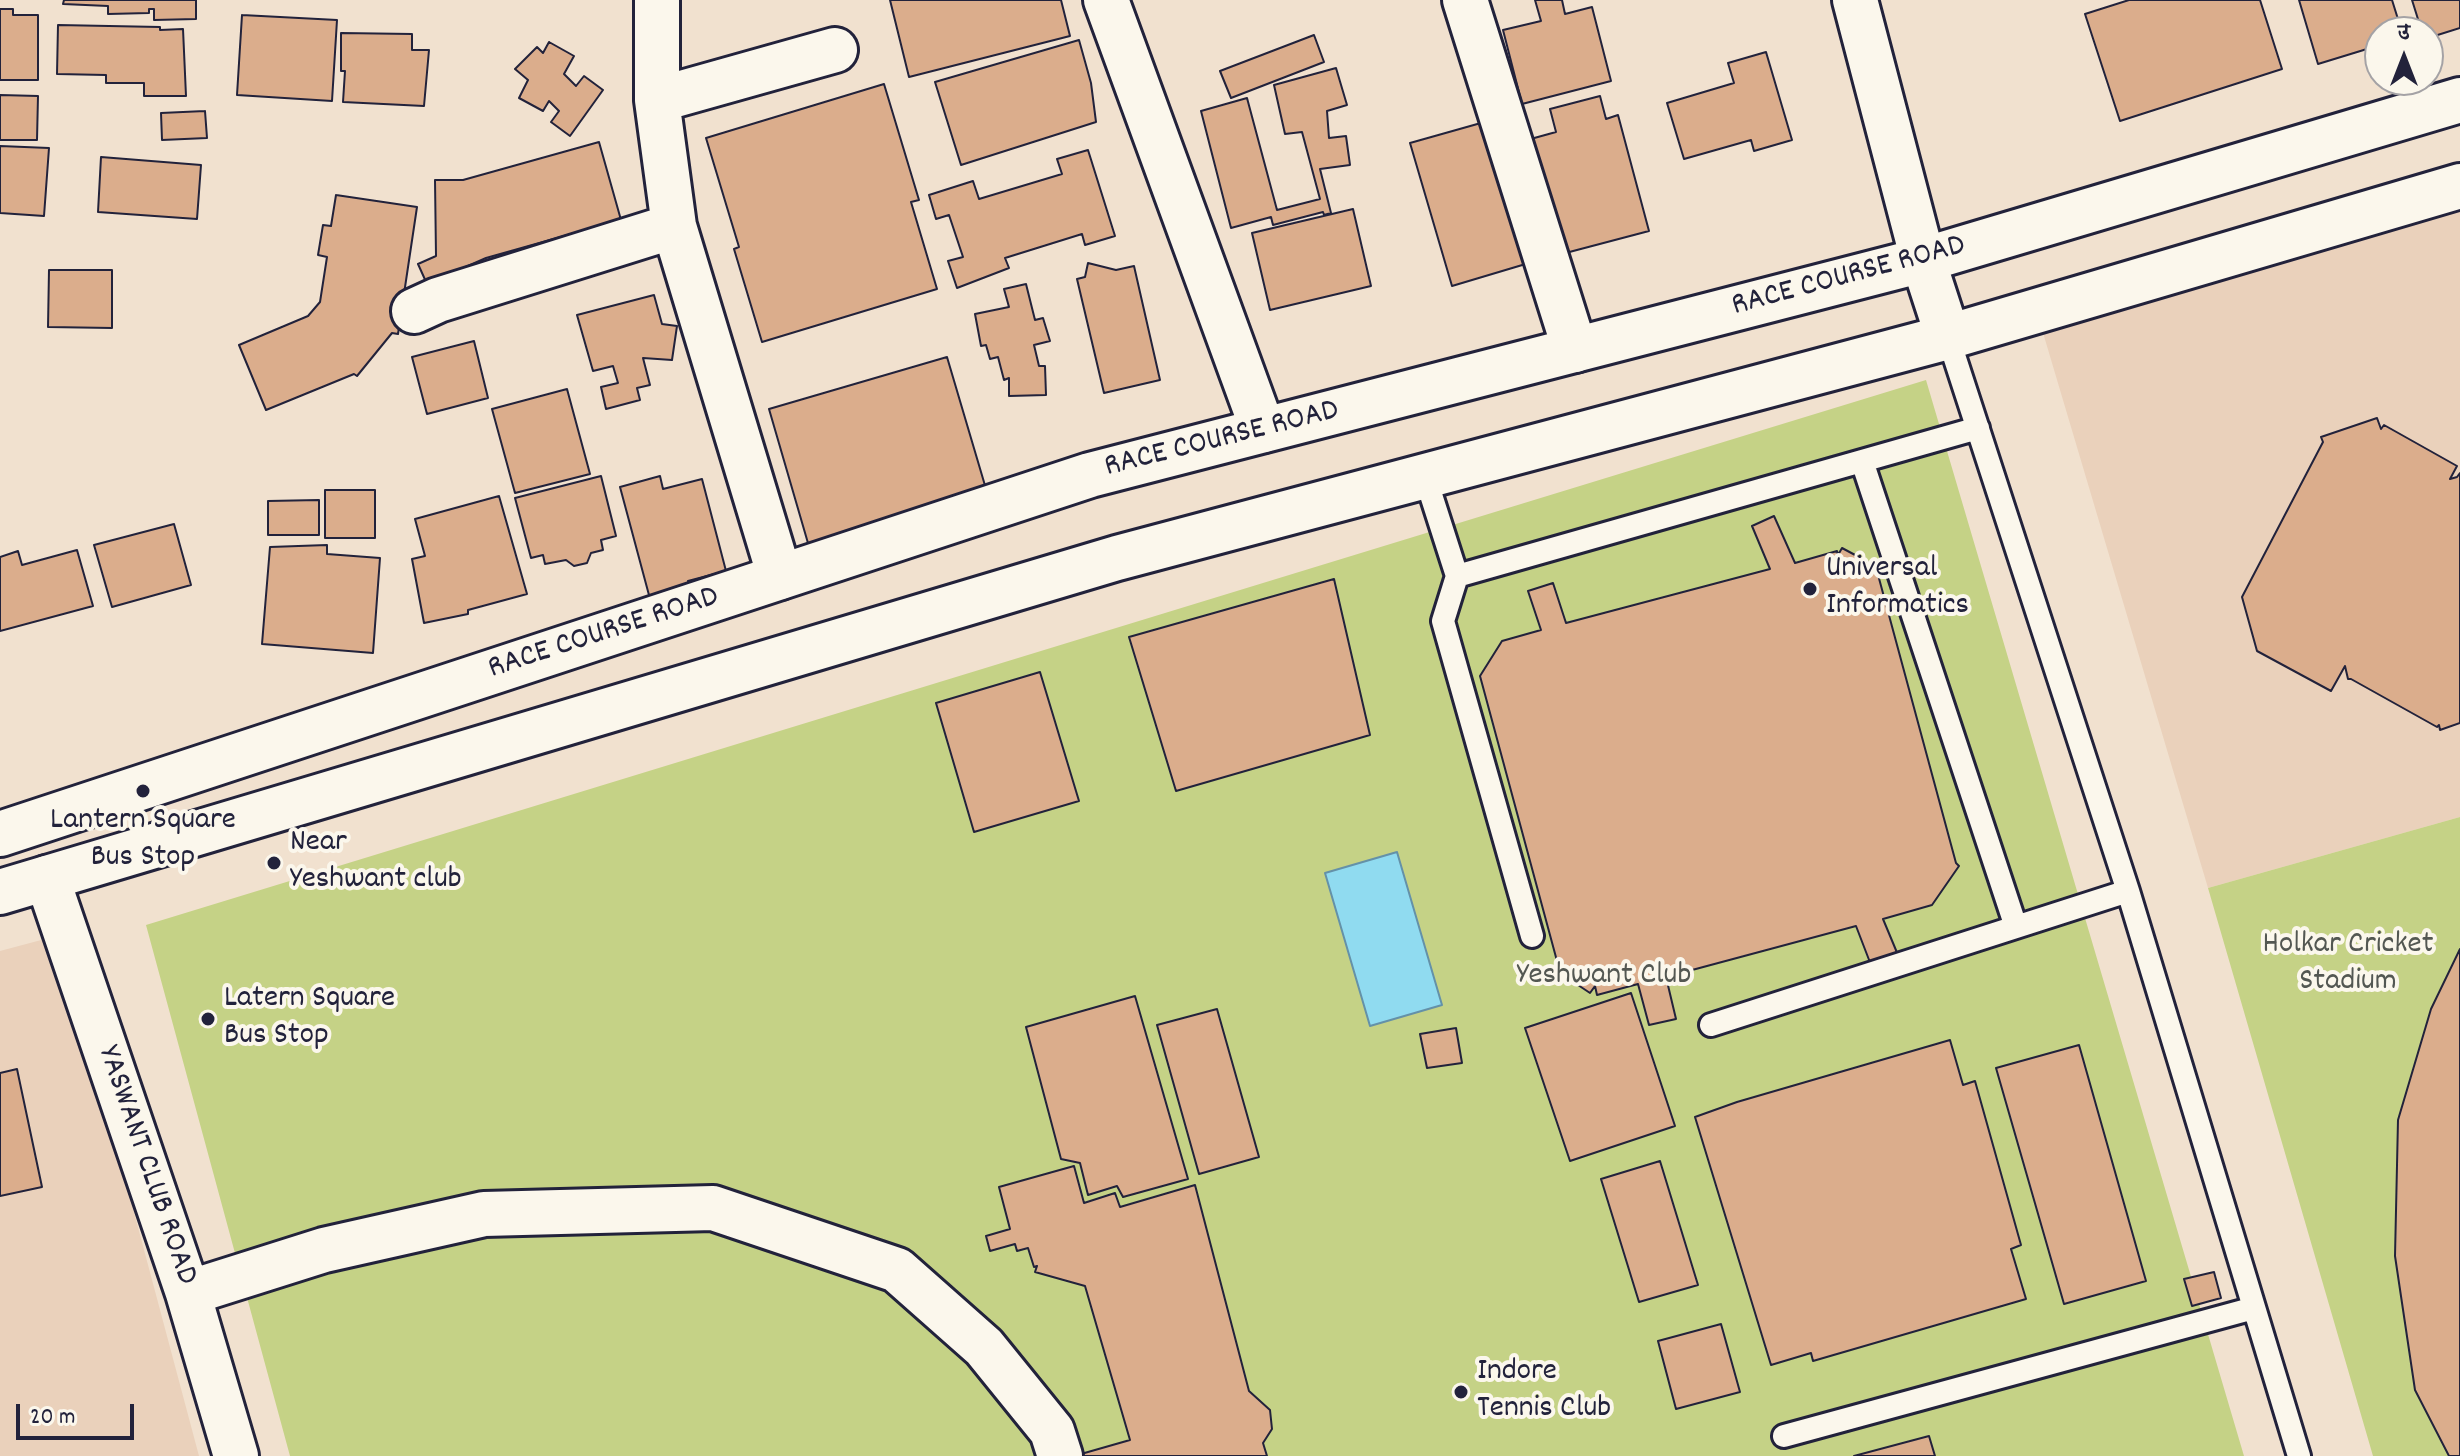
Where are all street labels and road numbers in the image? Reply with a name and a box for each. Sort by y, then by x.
street label: RACE COURSE ROAD [1728,228,1970,328]
street label: RACE COURSE ROAD [1101,393,1343,489]
street label: RACE COURSE ROAD [484,580,724,690]
street label: YASWANT CLUB ROAD [86,1042,204,1290]

